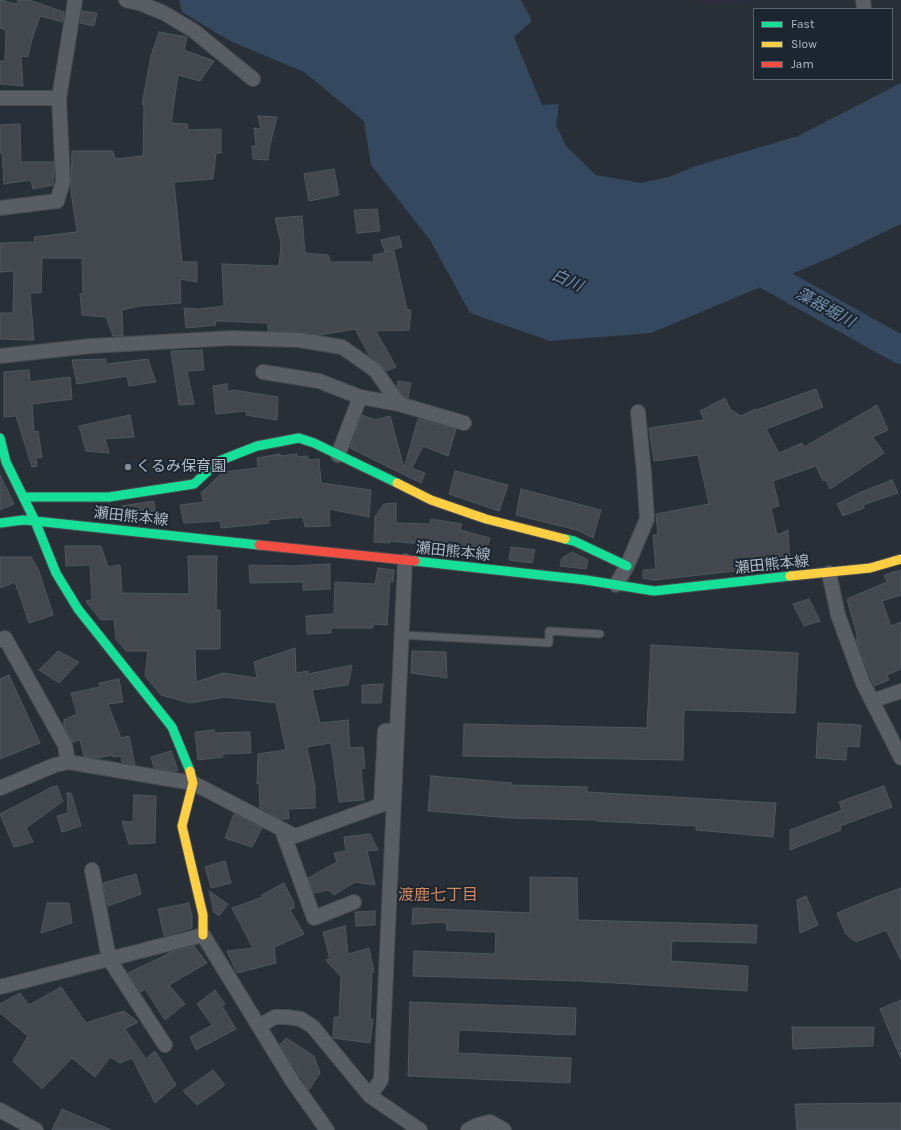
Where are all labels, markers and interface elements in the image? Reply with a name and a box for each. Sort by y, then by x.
legend [753,8,893,80]
text: Fast [791,17,814,31]
text: Slow [791,37,817,51]
text: Jam [791,57,814,71]
water label: 白川 [548,266,586,296]
water label: 藻器堀川 [792,284,858,332]
place label: くるみ保育園 [136,458,226,476]
marker: くるみ保育園 [123,462,133,472]
street label: 瀬田熊本線 [93,504,169,530]
street label: 瀬田熊本線 [415,539,491,565]
street label: 瀬田熊本線 [734,552,810,578]
district label: 渡鹿七丁目 [398,885,478,905]

